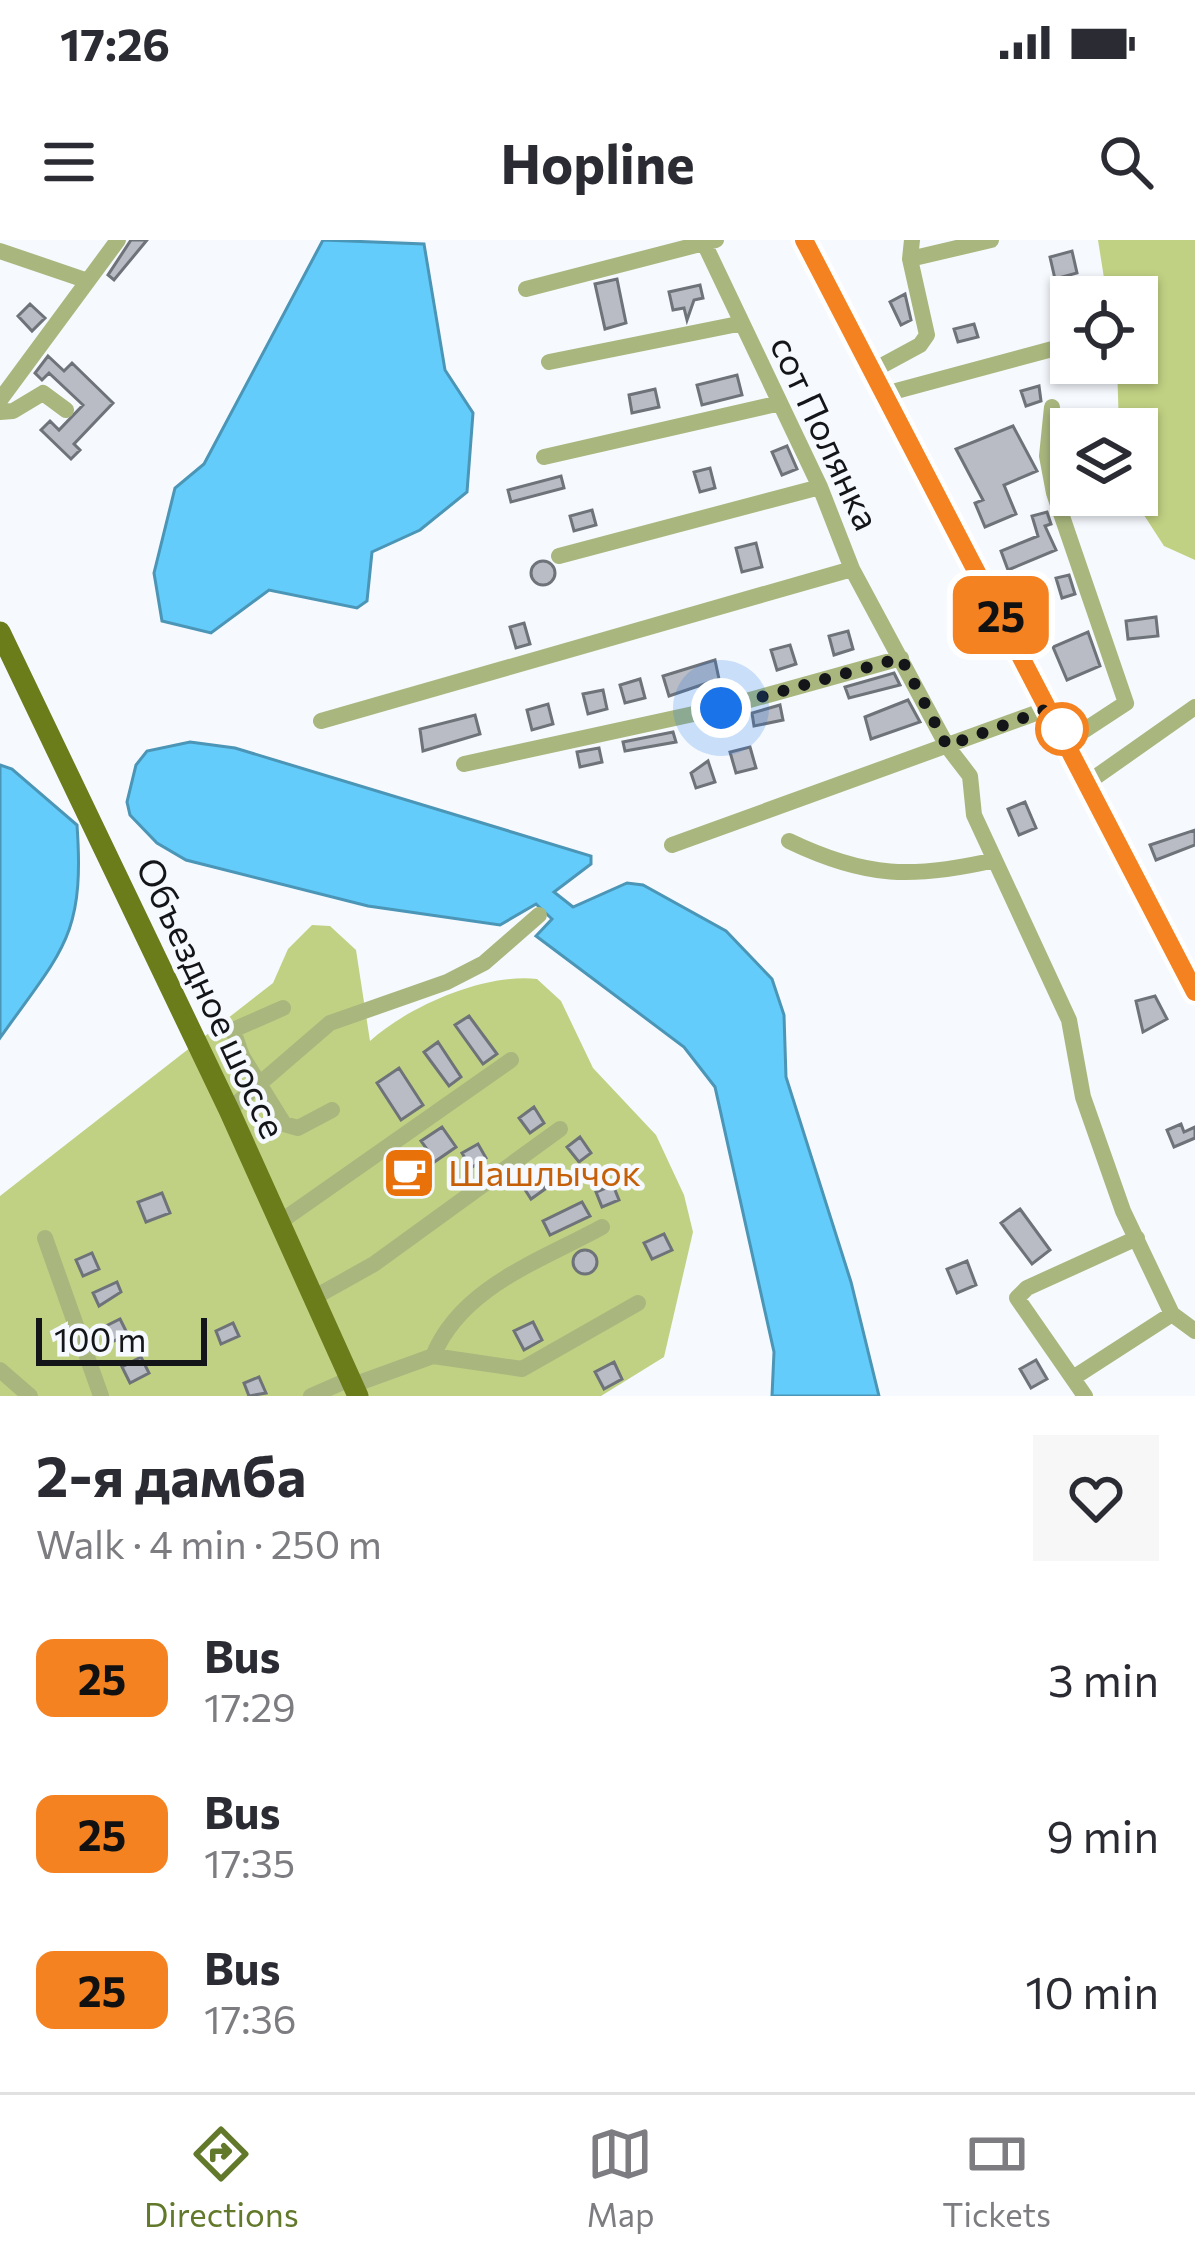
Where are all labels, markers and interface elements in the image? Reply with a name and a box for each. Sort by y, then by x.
text: 17:26 [60,15,170,70]
icon: menu [36,129,102,195]
text: Hopline [500,129,695,195]
icon: search [1093,129,1159,195]
map controls [1050,276,1158,516]
button: locate [1050,276,1158,384]
street label: сот Полянка [763,328,891,536]
button: layers [1050,408,1158,516]
line badge: 25 [947,576,1055,654]
text: 25 [977,589,1025,641]
your location [691,678,751,738]
unlabelled marker [1037,704,1087,754]
street label: Объездное шоссе [129,850,297,1144]
cafe icon: Шашлычок [381,1145,437,1201]
place label: Шашлычок [448,1149,641,1193]
scale bar [36,1312,207,1365]
text: 100 m [54,1318,146,1359]
button: heart [1033,1435,1159,1561]
text: 2-я дамба [36,1439,306,1509]
text: Walk · 4 min · 250 m [36,1519,382,1567]
text: Bus [204,1627,280,1682]
text: 3 min [1048,1651,1159,1706]
text: 25 [78,1652,126,1704]
text: 17:29 [204,1682,296,1730]
text: Bus [204,1783,280,1838]
text: 9 min [1046,1807,1159,1862]
text: 25 [78,1808,126,1860]
text: 17:35 [204,1838,295,1886]
text: Bus [204,1939,280,1994]
text: 10 min [1025,1963,1159,2018]
text: 25 [78,1964,126,2016]
text: 17:36 [204,1994,296,2042]
tab: Directions [144,2121,299,2234]
tab: Map [586,2121,655,2234]
tab: Tickets [942,2121,1051,2234]

